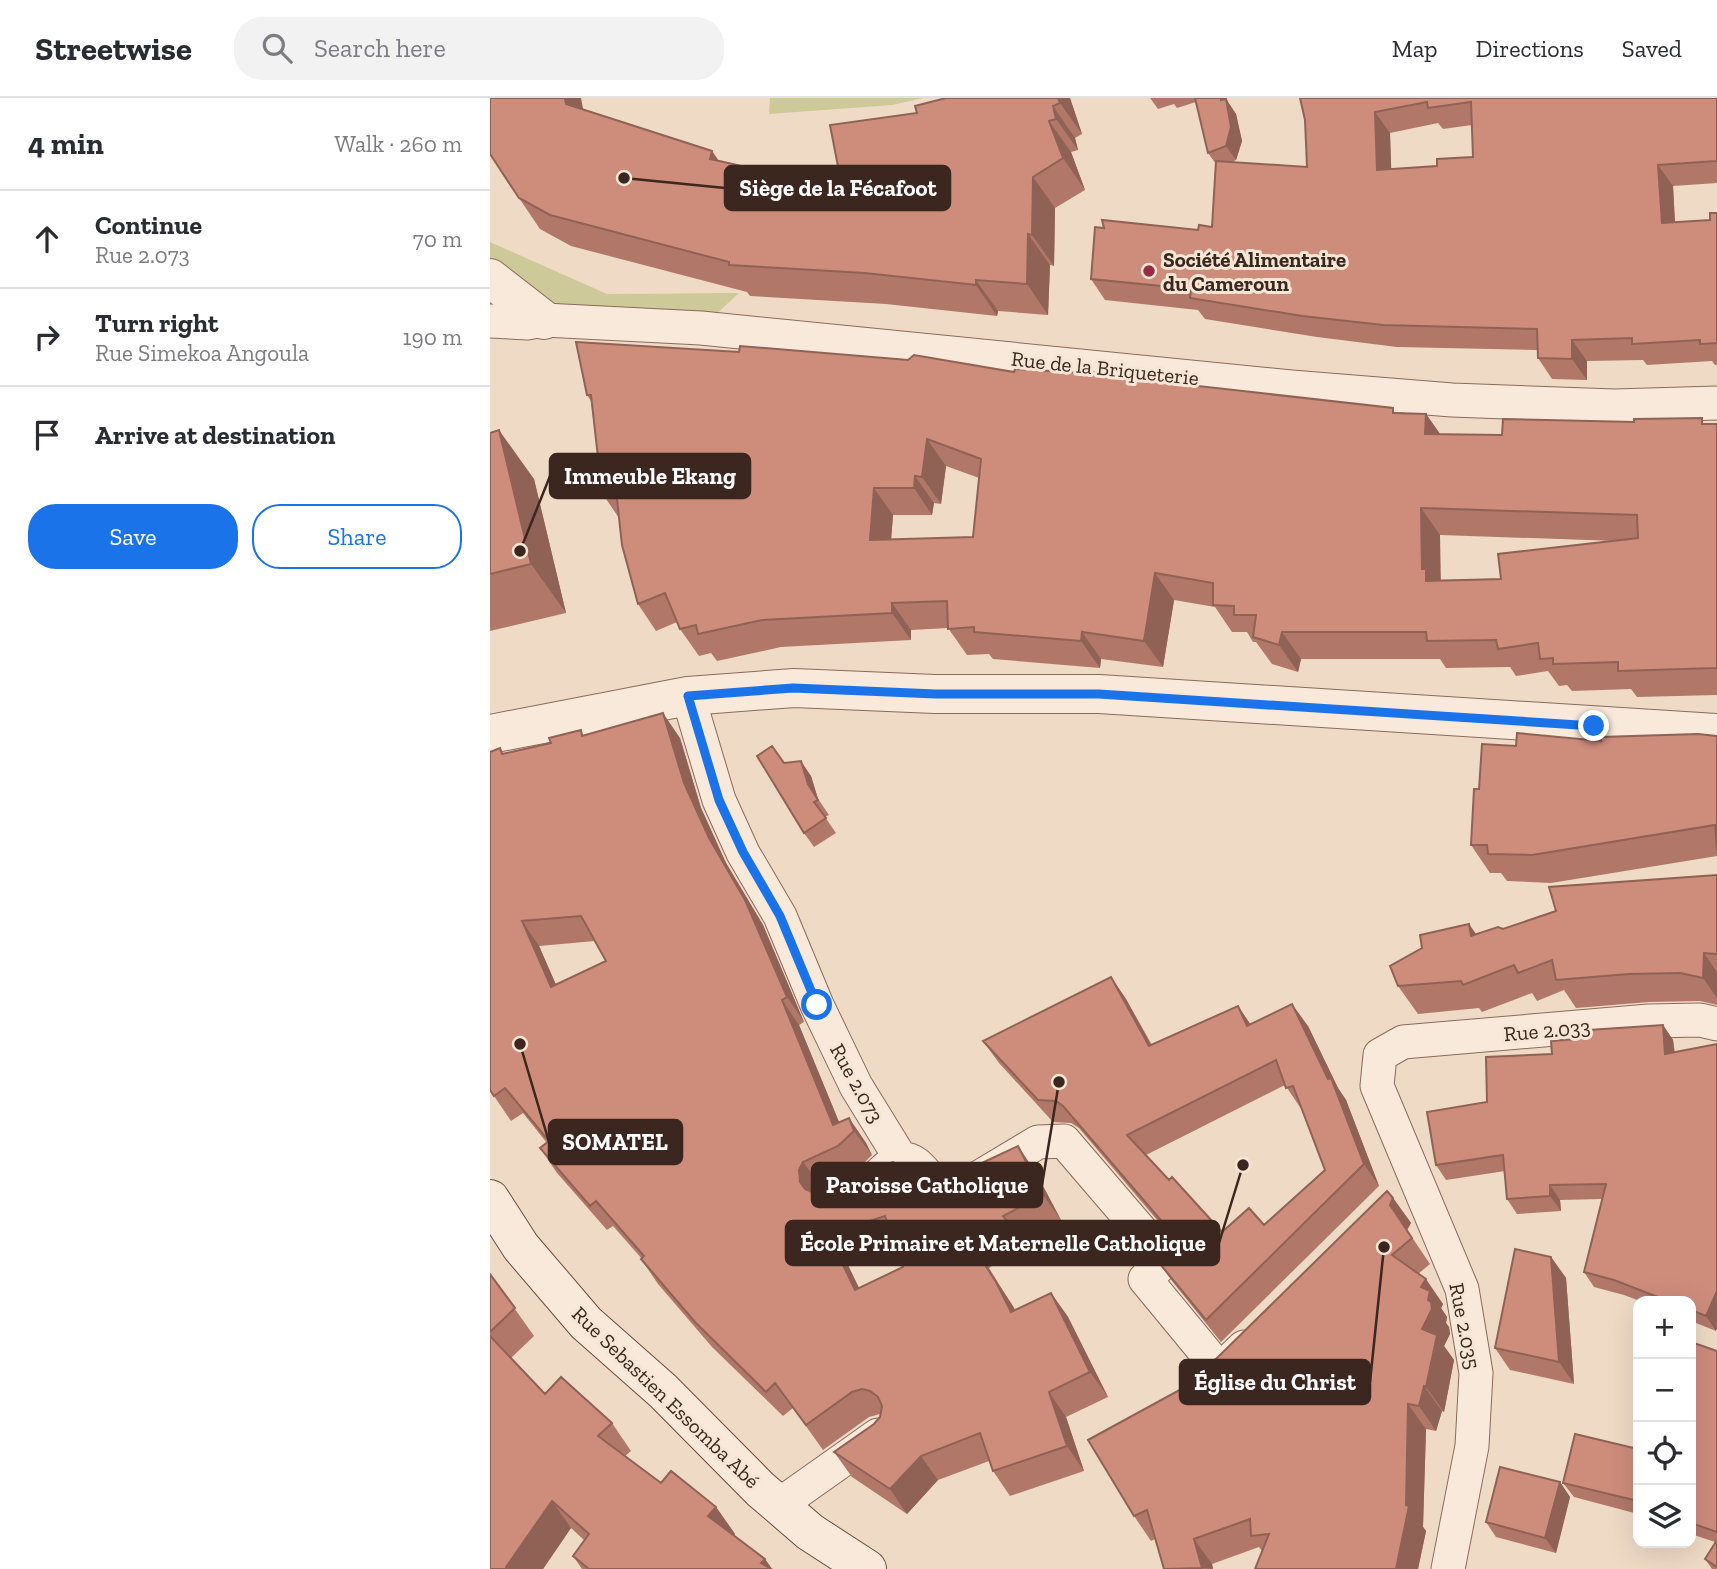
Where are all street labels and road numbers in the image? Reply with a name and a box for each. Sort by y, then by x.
street label: Rue de la Briqueterie [1010,346,1200,390]
street label: Rue 2.033 [1503,1014,1591,1046]
street label: Rue 2.073 [825,1039,889,1127]
street label: Rue 2.035 [1444,1281,1486,1371]
street label: Rue Sebastien Essomba Abé [567,1301,765,1493]

